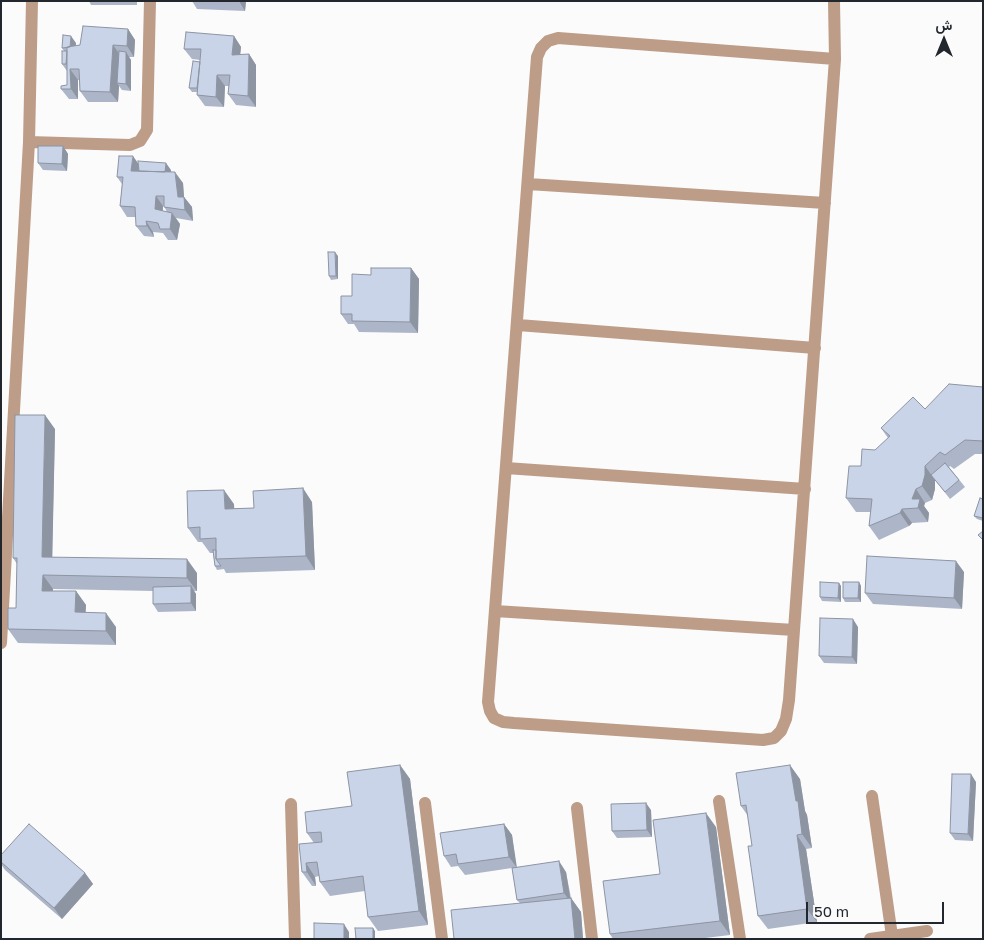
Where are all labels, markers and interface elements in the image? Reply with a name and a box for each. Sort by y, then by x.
north arrow [919,15,969,65]
text: ش [936,16,952,33]
scale bar [809,892,946,924]
text: 50 m [814,902,849,920]

